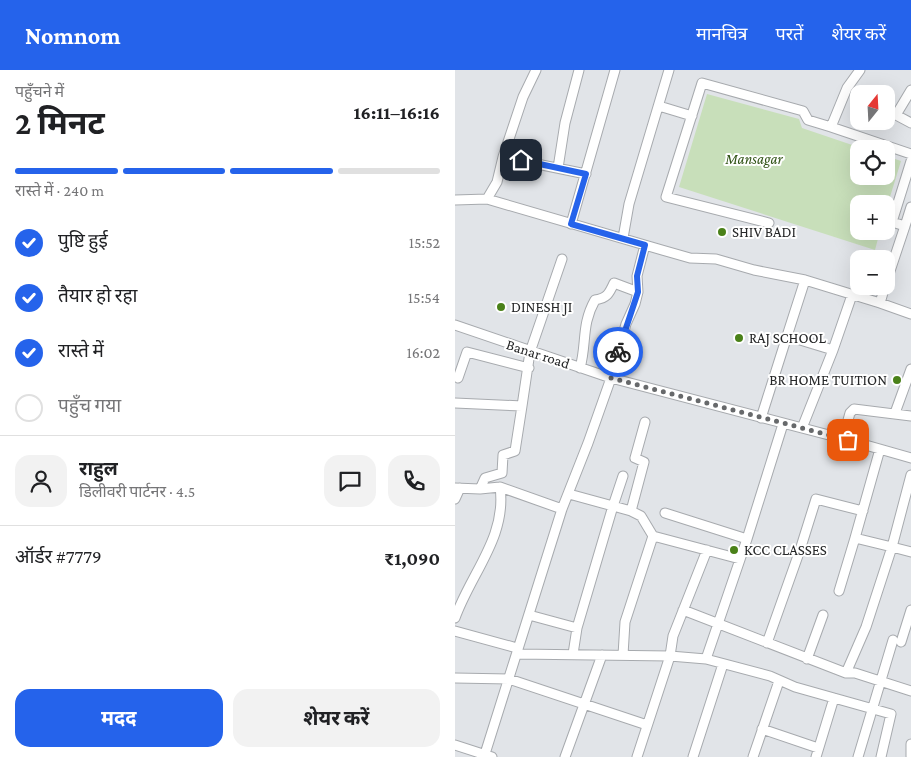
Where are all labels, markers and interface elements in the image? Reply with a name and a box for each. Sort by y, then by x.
text: Nomnom [25,22,121,49]
text: मानचित्र [696,24,748,44]
text: परतें [776,24,803,44]
text: शेयर करें [831,24,886,44]
text: पहुँचने में [15,83,64,100]
north arrow [850,85,895,130]
map controls [850,85,895,295]
text: 16:11–16:16 [353,102,440,123]
text: 2 मिनट [15,105,105,141]
pin [500,139,542,181]
button: locate [850,140,895,185]
icon: home [507,146,535,174]
park label: Mansagar [724,151,784,168]
text: रास्ते में · 240 m [15,182,104,199]
button: + [850,195,895,240]
place label: SHIV BADI [732,224,796,240]
marker: SHIV BADI [716,226,728,238]
icon: check [15,229,43,257]
text: पुष्टि हुई [58,230,108,251]
text: 15:52 [409,234,440,251]
button: − [850,250,895,295]
icon: check [15,284,43,312]
text: तैयार हो रहा [58,285,137,306]
text: 15:54 [408,289,440,306]
place label: DINESH JI [511,299,572,316]
marker: DINESH JI [495,301,507,313]
courier [593,327,643,377]
place label: RAJ SCHOOL [749,330,827,347]
marker: RAJ SCHOOL [733,332,745,344]
street label: Banar road [504,336,572,372]
icon: bike [604,338,632,366]
icon: check [15,339,43,367]
text: रास्ते में [58,340,104,361]
text: 16:02 [406,344,440,361]
place label: BR HOME TUITION [769,372,887,388]
marker: BR HOME TUITION [891,374,903,386]
text: पहुँच गया [58,395,121,416]
pin [827,419,869,461]
icon: bag [834,426,862,454]
button: person [15,455,67,507]
button: chat [324,455,376,507]
button: phone [388,455,440,507]
text: राहुल [79,458,118,479]
text: डिलीवरी पार्टनर · 4.5 [79,483,195,500]
place label: KCC CLASSES [744,542,827,558]
marker: KCC CLASSES [728,544,740,556]
text: ऑर्डर #7779 [15,546,102,567]
text: ₹1,090 [384,548,440,569]
button: मदद [15,689,223,747]
button: शेयर करें [233,689,440,747]

